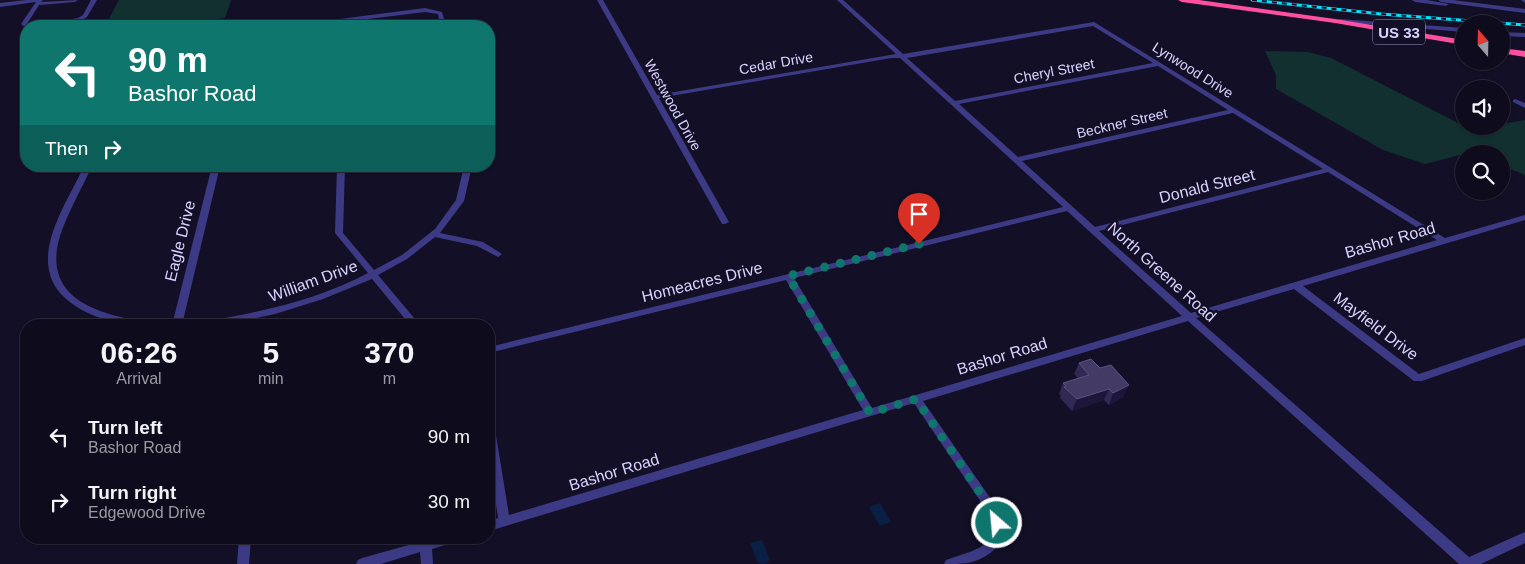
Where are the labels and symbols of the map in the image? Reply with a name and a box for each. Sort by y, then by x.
north arrow [1455,15,1510,70]
road number: US 33 [1373,20,1425,44]
street label: Lynwood Drive [1150,39,1236,101]
street label: Cedar Drive [738,49,814,77]
street label: Cheryl Street [1012,55,1096,87]
street label: Westwood Drive [641,57,705,154]
street label: Beckner Street [1075,105,1169,141]
street label: Donald Street [1157,166,1257,206]
pin [898,193,940,244]
street label: Eagle Drive [162,199,198,283]
street label: North Greene Road [1104,219,1220,325]
street label: Bashor Road [1343,219,1437,261]
street label: William Drive [266,257,360,305]
street label: Homeacres Drive [640,259,764,305]
street label: Mayfield Drive [1330,289,1422,363]
street label: Bashor Road [955,334,1049,378]
street label: Bashor Road [567,450,661,494]
position arrow [970,496,1022,548]

